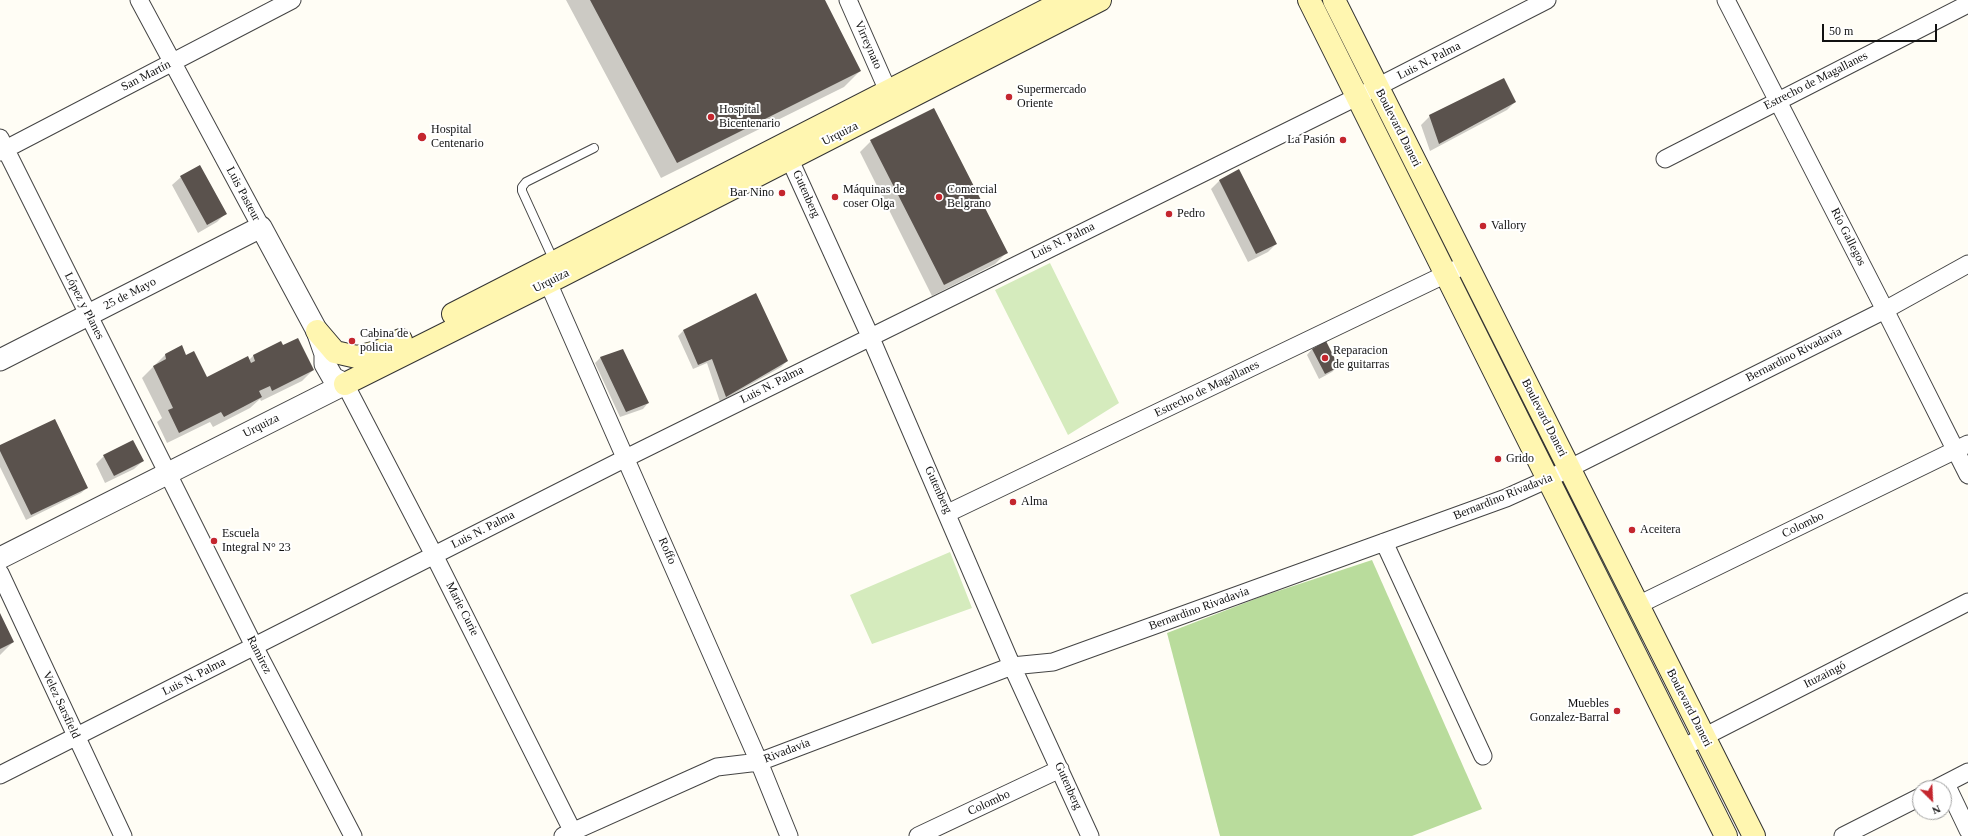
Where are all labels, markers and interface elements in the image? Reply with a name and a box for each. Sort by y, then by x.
scale bar [1824,16,1939,42]
street label: Virreynato [851,19,885,71]
text: 50 m [1829,24,1853,38]
street label: Luis N. Palma [1395,39,1463,83]
street label: Estrecho de Magallanes [1762,49,1870,113]
street label: San Martín [119,57,173,95]
place label: Supermercado Oriente [1017,83,1086,111]
street label: Boulevard Daneri [1372,87,1424,169]
marker: Supermercado Oriente [1004,92,1014,102]
place label: Hospital Bicentenario [719,103,780,131]
marker: Hospital Bicentenario [706,112,716,122]
street label: Urquiza [820,119,860,149]
place label: Hospital Centenario [431,123,484,151]
marker: Hospital Centenario [416,131,428,143]
place label: La Pasión [1287,133,1335,147]
marker: La Pasión [1338,135,1348,145]
street label: Luis Pasteur [223,164,263,224]
street label: Gutenberg [789,168,823,220]
place label: Máquinas de coser Olga [843,183,905,211]
place label: Comercial Belgrano [947,183,997,211]
place label: Bar Nino [730,186,774,200]
marker: Bar Nino [777,188,787,198]
marker: Máquinas de coser Olga [830,192,840,202]
marker: Comercial Belgrano [934,192,944,202]
street label: Río Gallegos [1827,206,1869,268]
place label: Pedro [1177,207,1205,221]
marker: Pedro [1164,209,1174,219]
street label: Luis N. Palma [1029,219,1097,263]
place label: Vallory [1491,219,1526,233]
marker: Vallory [1478,221,1488,231]
street label: Urquiza [531,266,571,296]
street label: López y Planes [61,270,107,342]
street label: 25 de Mayo [101,275,159,313]
street label: Bernardino Rivadavia [1744,325,1844,385]
place label: Cabina de policia [360,327,408,355]
marker: Cabina de policia [347,336,357,346]
place label: Reparacion de guitarras [1333,344,1389,372]
marker: Reparacion de guitarras [1320,353,1330,363]
street label: Estrecho de Magallanes [1152,357,1262,421]
street label: Luis N. Palma [738,363,806,407]
street label: Boulevard Daneri [1518,377,1570,459]
street label: Urquiza [241,411,281,441]
place label: Grido [1506,452,1534,466]
marker: Grido [1493,454,1503,464]
street label: Gutenberg [921,464,955,516]
street label: Bernardino Rivadavia [1451,471,1555,523]
place label: Alma [1021,495,1048,509]
marker: Alma [1008,497,1018,507]
street label: Luis N. Palma [449,508,517,552]
street label: Colombo [1780,509,1826,541]
place label: Aceitera [1640,523,1681,537]
marker: Aceitera [1627,525,1637,535]
place label: Escuela Integral N° 23 [222,527,291,555]
street label: Roffo [655,535,679,567]
marker: Escuela Integral N° 23 [209,536,219,546]
street label: Marie Curie [442,580,482,638]
street label: Bernardino Rivadavia [1147,584,1251,634]
street label: Ramirez [243,634,275,676]
street label: Luis N. Palma [160,655,228,699]
street label: Ituzaingó [1802,658,1848,692]
street label: Boulevard Daneri [1663,667,1715,749]
street label: Velez Sarsfield [39,669,83,741]
place label: Muebles Gonzalez-Barral [1530,697,1609,725]
marker: Muebles Gonzalez-Barral [1612,706,1622,716]
street label: Rivadavia [762,736,812,766]
street label: Gutenberg [1051,760,1085,812]
north arrow [1912,780,1952,820]
street label: Colombo [966,787,1012,819]
text: N [1930,803,1943,817]

